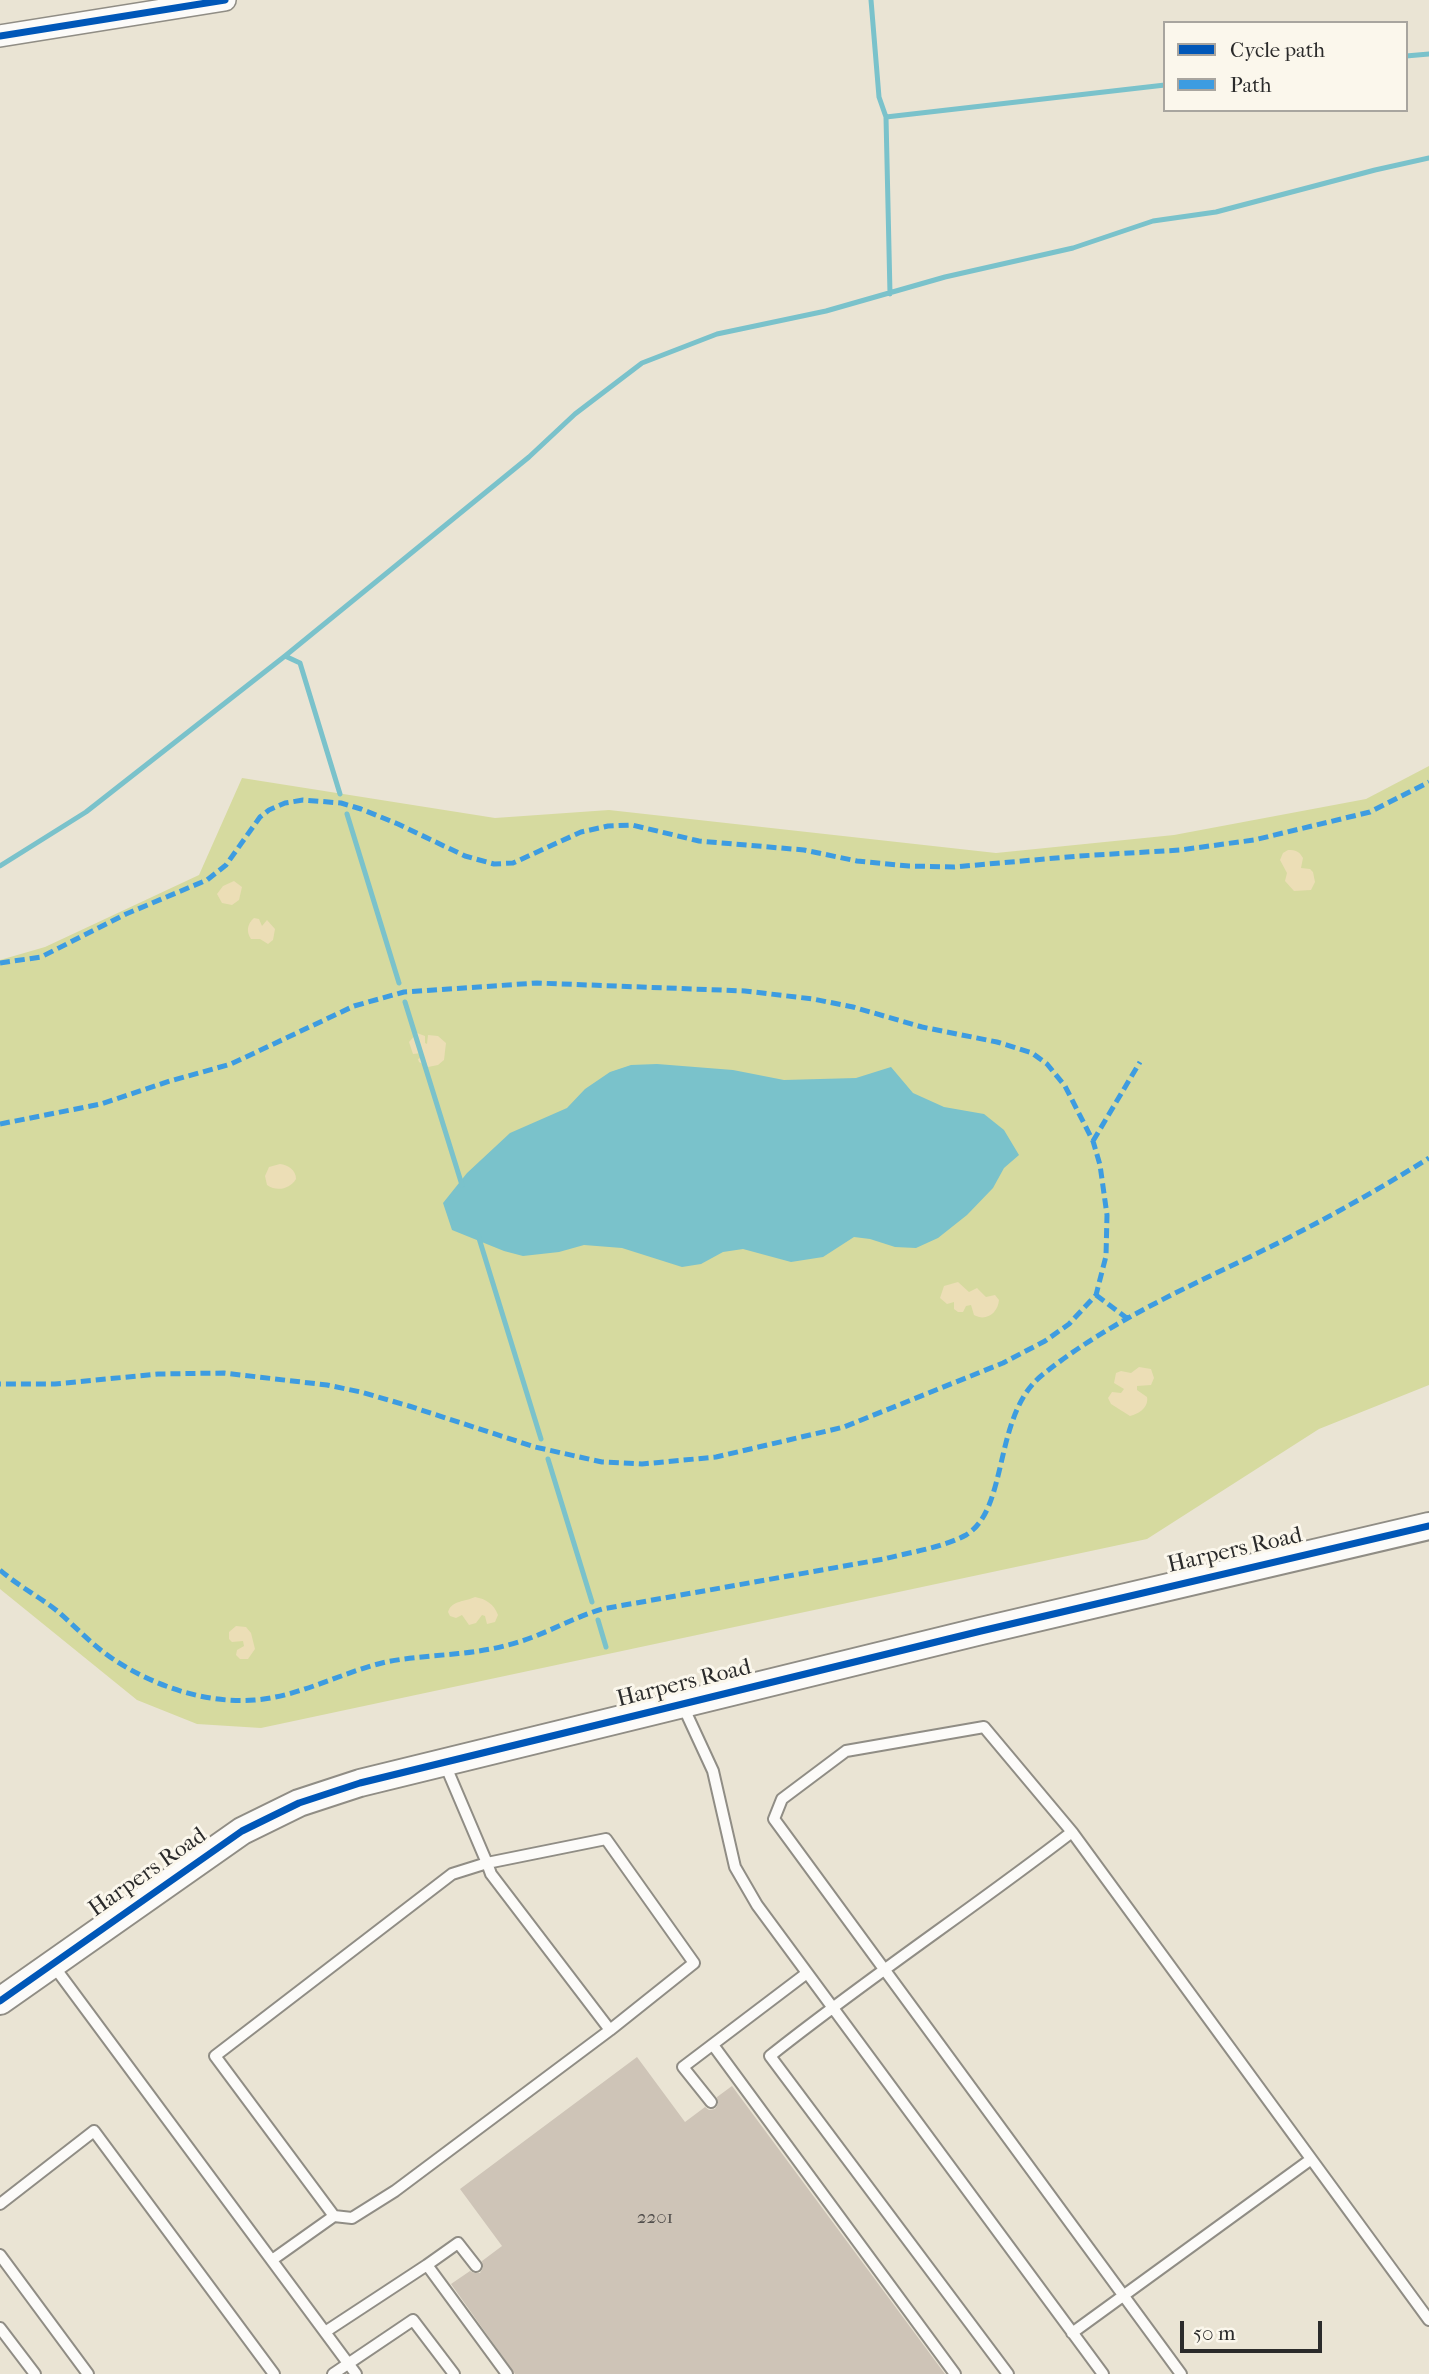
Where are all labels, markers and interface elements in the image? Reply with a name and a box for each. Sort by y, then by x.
legend [1163,21,1408,112]
text: Cycle path [1230,38,1325,62]
text: Path [1230,73,1271,97]
street label: Harpers Road [1165,1522,1305,1580]
street label: Harpers Road [614,1654,754,1714]
street label: Harpers Road [84,1822,212,1924]
house number: 2201 [637,2207,673,2229]
scale bar [1184,2308,1326,2352]
text: 50 m [1193,2321,1236,2345]

